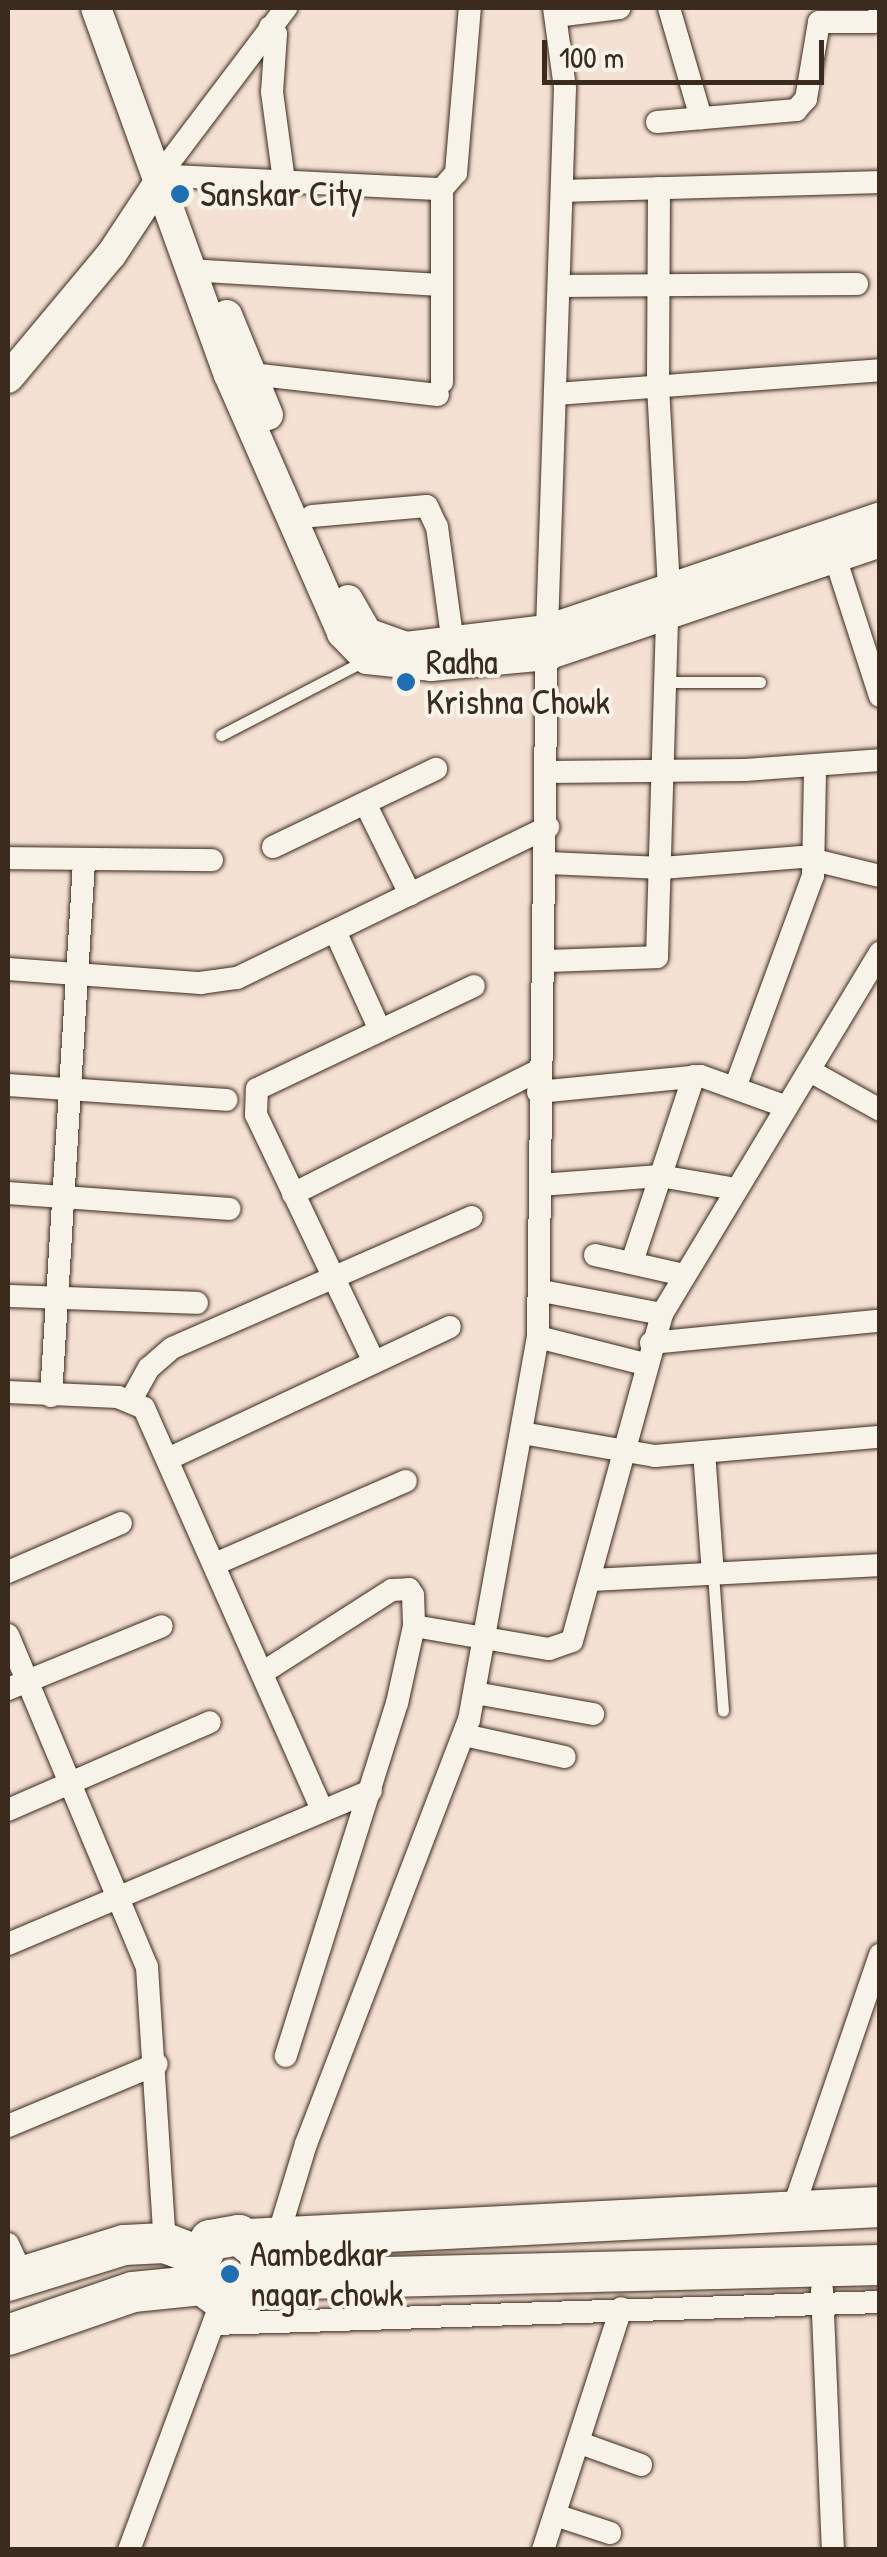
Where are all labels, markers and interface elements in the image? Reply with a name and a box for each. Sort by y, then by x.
scale bar [547,20,830,82]
text: 100 m [559,37,624,77]
place label: Sanskar City [200,173,363,215]
marker: Sanskar City [169,183,191,205]
place label: Radha Krishna Chowk [426,641,610,723]
marker: Radha Krishna Chowk [395,671,417,693]
place label: Aambedkar nagar chowk [250,2233,403,2315]
marker: Aambedkar nagar chowk [219,2263,241,2285]

